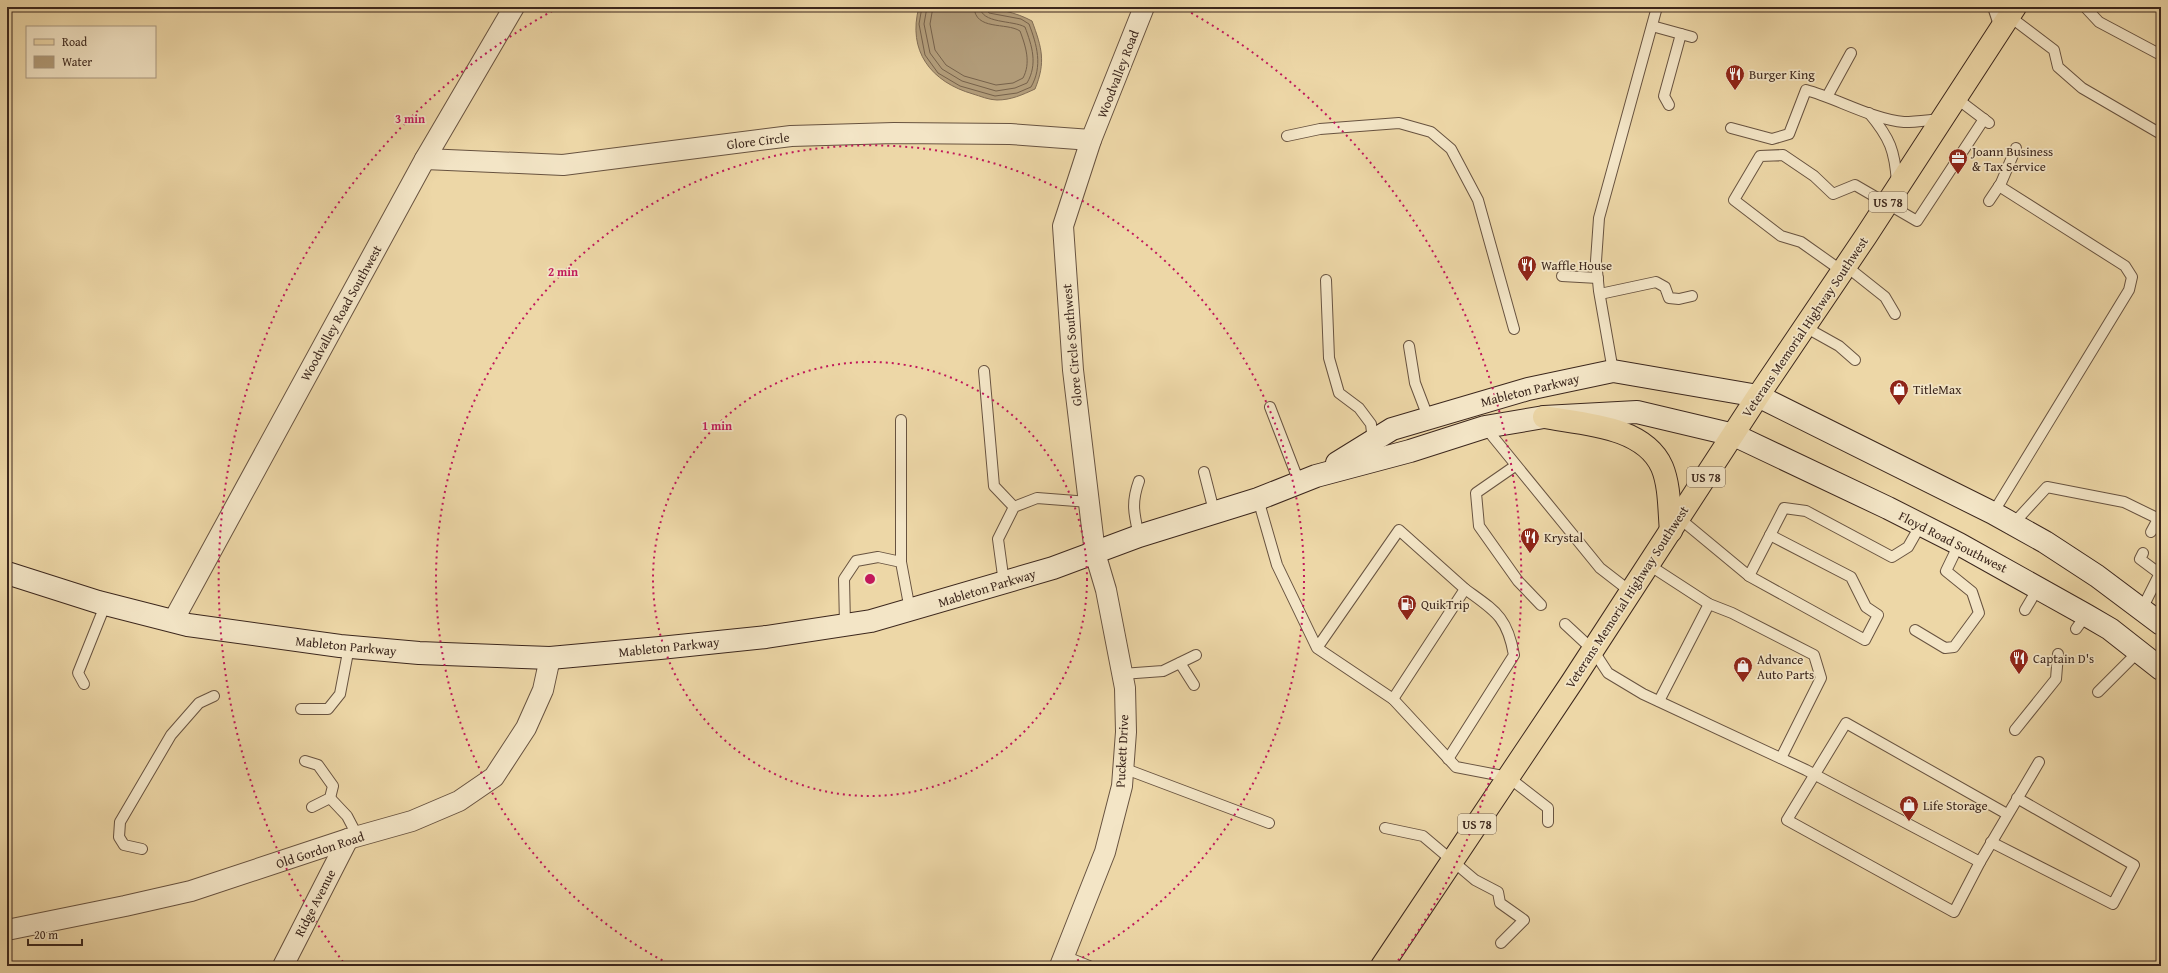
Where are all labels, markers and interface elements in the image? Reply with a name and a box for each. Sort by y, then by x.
legend [26,26,156,78]
street label: Woodvalley Road [1092,27,1144,121]
text: Road [62,33,88,50]
text: Water [62,53,92,70]
restaurant icon: Burger King [1724,63,1746,91]
place label: Burger King [1749,65,1815,84]
text: 3 min [395,110,425,127]
street label: Glore Circle [725,128,791,154]
place label: Joann Business & Tax Service [1970,142,2053,176]
office icon: Joann Business & Tax Service [1947,147,1969,175]
road number: US 78 [1869,192,1907,212]
street label: Veterans Memorial Highway Southwest [1737,233,1873,421]
street label: Woodvalley Road Southwest [296,241,387,384]
restaurant icon: Waffle House [1516,254,1538,282]
place label: Waffle House [1541,256,1612,275]
text: 2 min [548,263,578,280]
street label: Glore Circle Southwest [1057,283,1087,407]
street label: Mableton Parkway [1478,368,1582,411]
shop icon: TitleMax [1888,378,1910,406]
place label: TitleMax [1913,380,1962,399]
text: 1 min [702,417,732,434]
road number: US 78 [1687,467,1725,487]
street label: Veterans Memorial Highway Southwest [1561,502,1694,692]
street label: Floyd Road Southwest [1895,506,2011,578]
restaurant icon: Krystal [1519,526,1541,554]
place label: Krystal [1544,528,1583,547]
street label: Mableton Parkway [936,564,1039,612]
centre of rings [863,572,877,586]
fuel station icon: QuikTrip [1396,593,1418,621]
place label: QuikTrip [1421,595,1470,614]
street label: Mableton Parkway [295,631,398,661]
street label: Mableton Parkway [618,632,721,662]
restaurant icon: Captain D's [2008,647,2030,675]
place label: Captain D's [2033,649,2094,668]
place label: Advance Auto Parts [1757,650,1814,684]
shop icon: Advance Auto Parts [1732,655,1754,683]
street label: Puckett Drive [1111,714,1133,788]
shop icon: Life Storage [1898,794,1920,822]
place label: Life Storage [1923,796,1988,815]
road number: US 78 [1458,814,1496,834]
street label: Old Gordon Road [273,827,367,873]
street label: Ridge Avenue [290,866,340,940]
scale bar [28,921,82,947]
text: 20 m [34,926,58,943]

